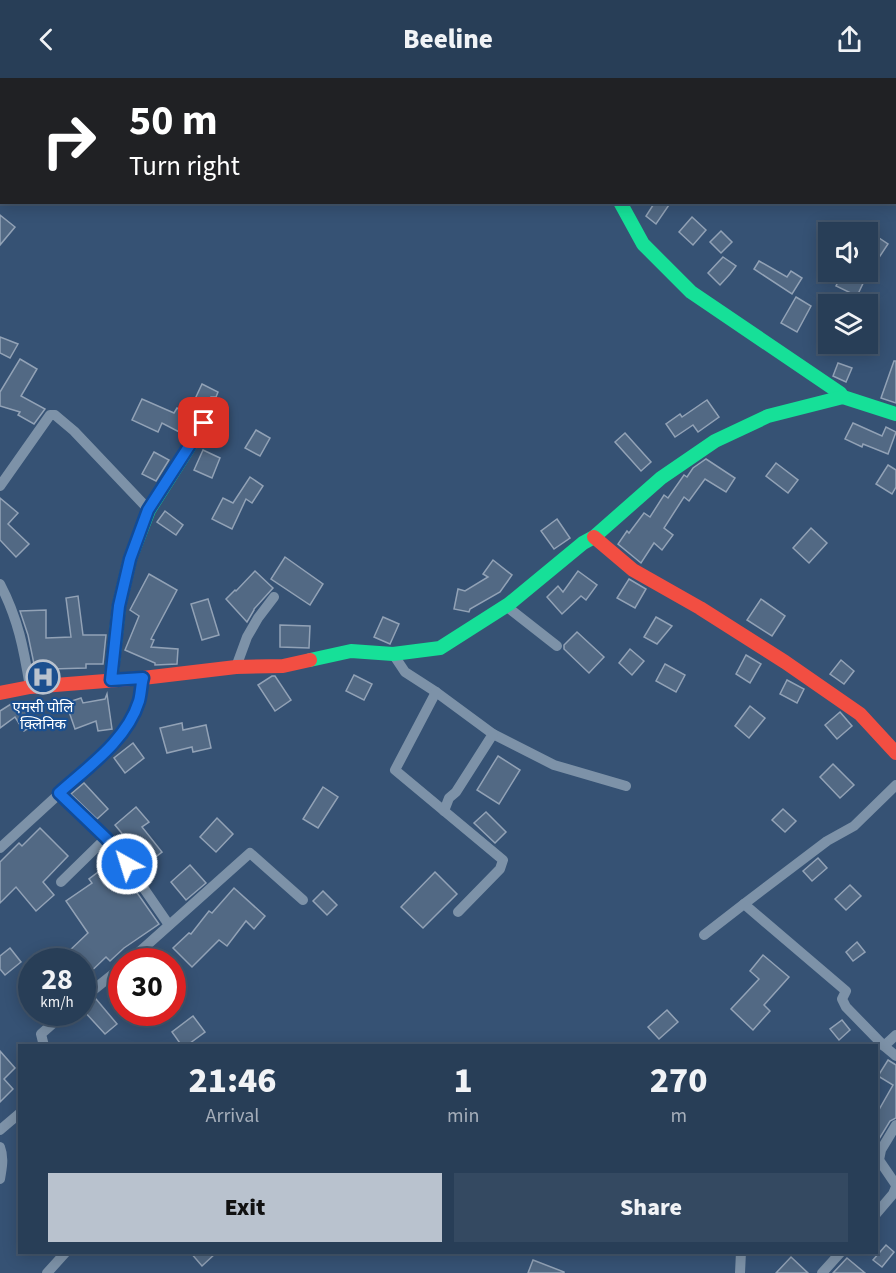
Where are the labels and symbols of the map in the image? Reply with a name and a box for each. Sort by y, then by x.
pin [178,397,229,448]
hospital icon: एमसी पोलि क्लिनिक [25,659,61,695]
place label: एमसी पोलि क्लिनिक [13,697,74,735]
position arrow [95,832,159,896]
speed limit sign: 30 [108,948,186,1026]

